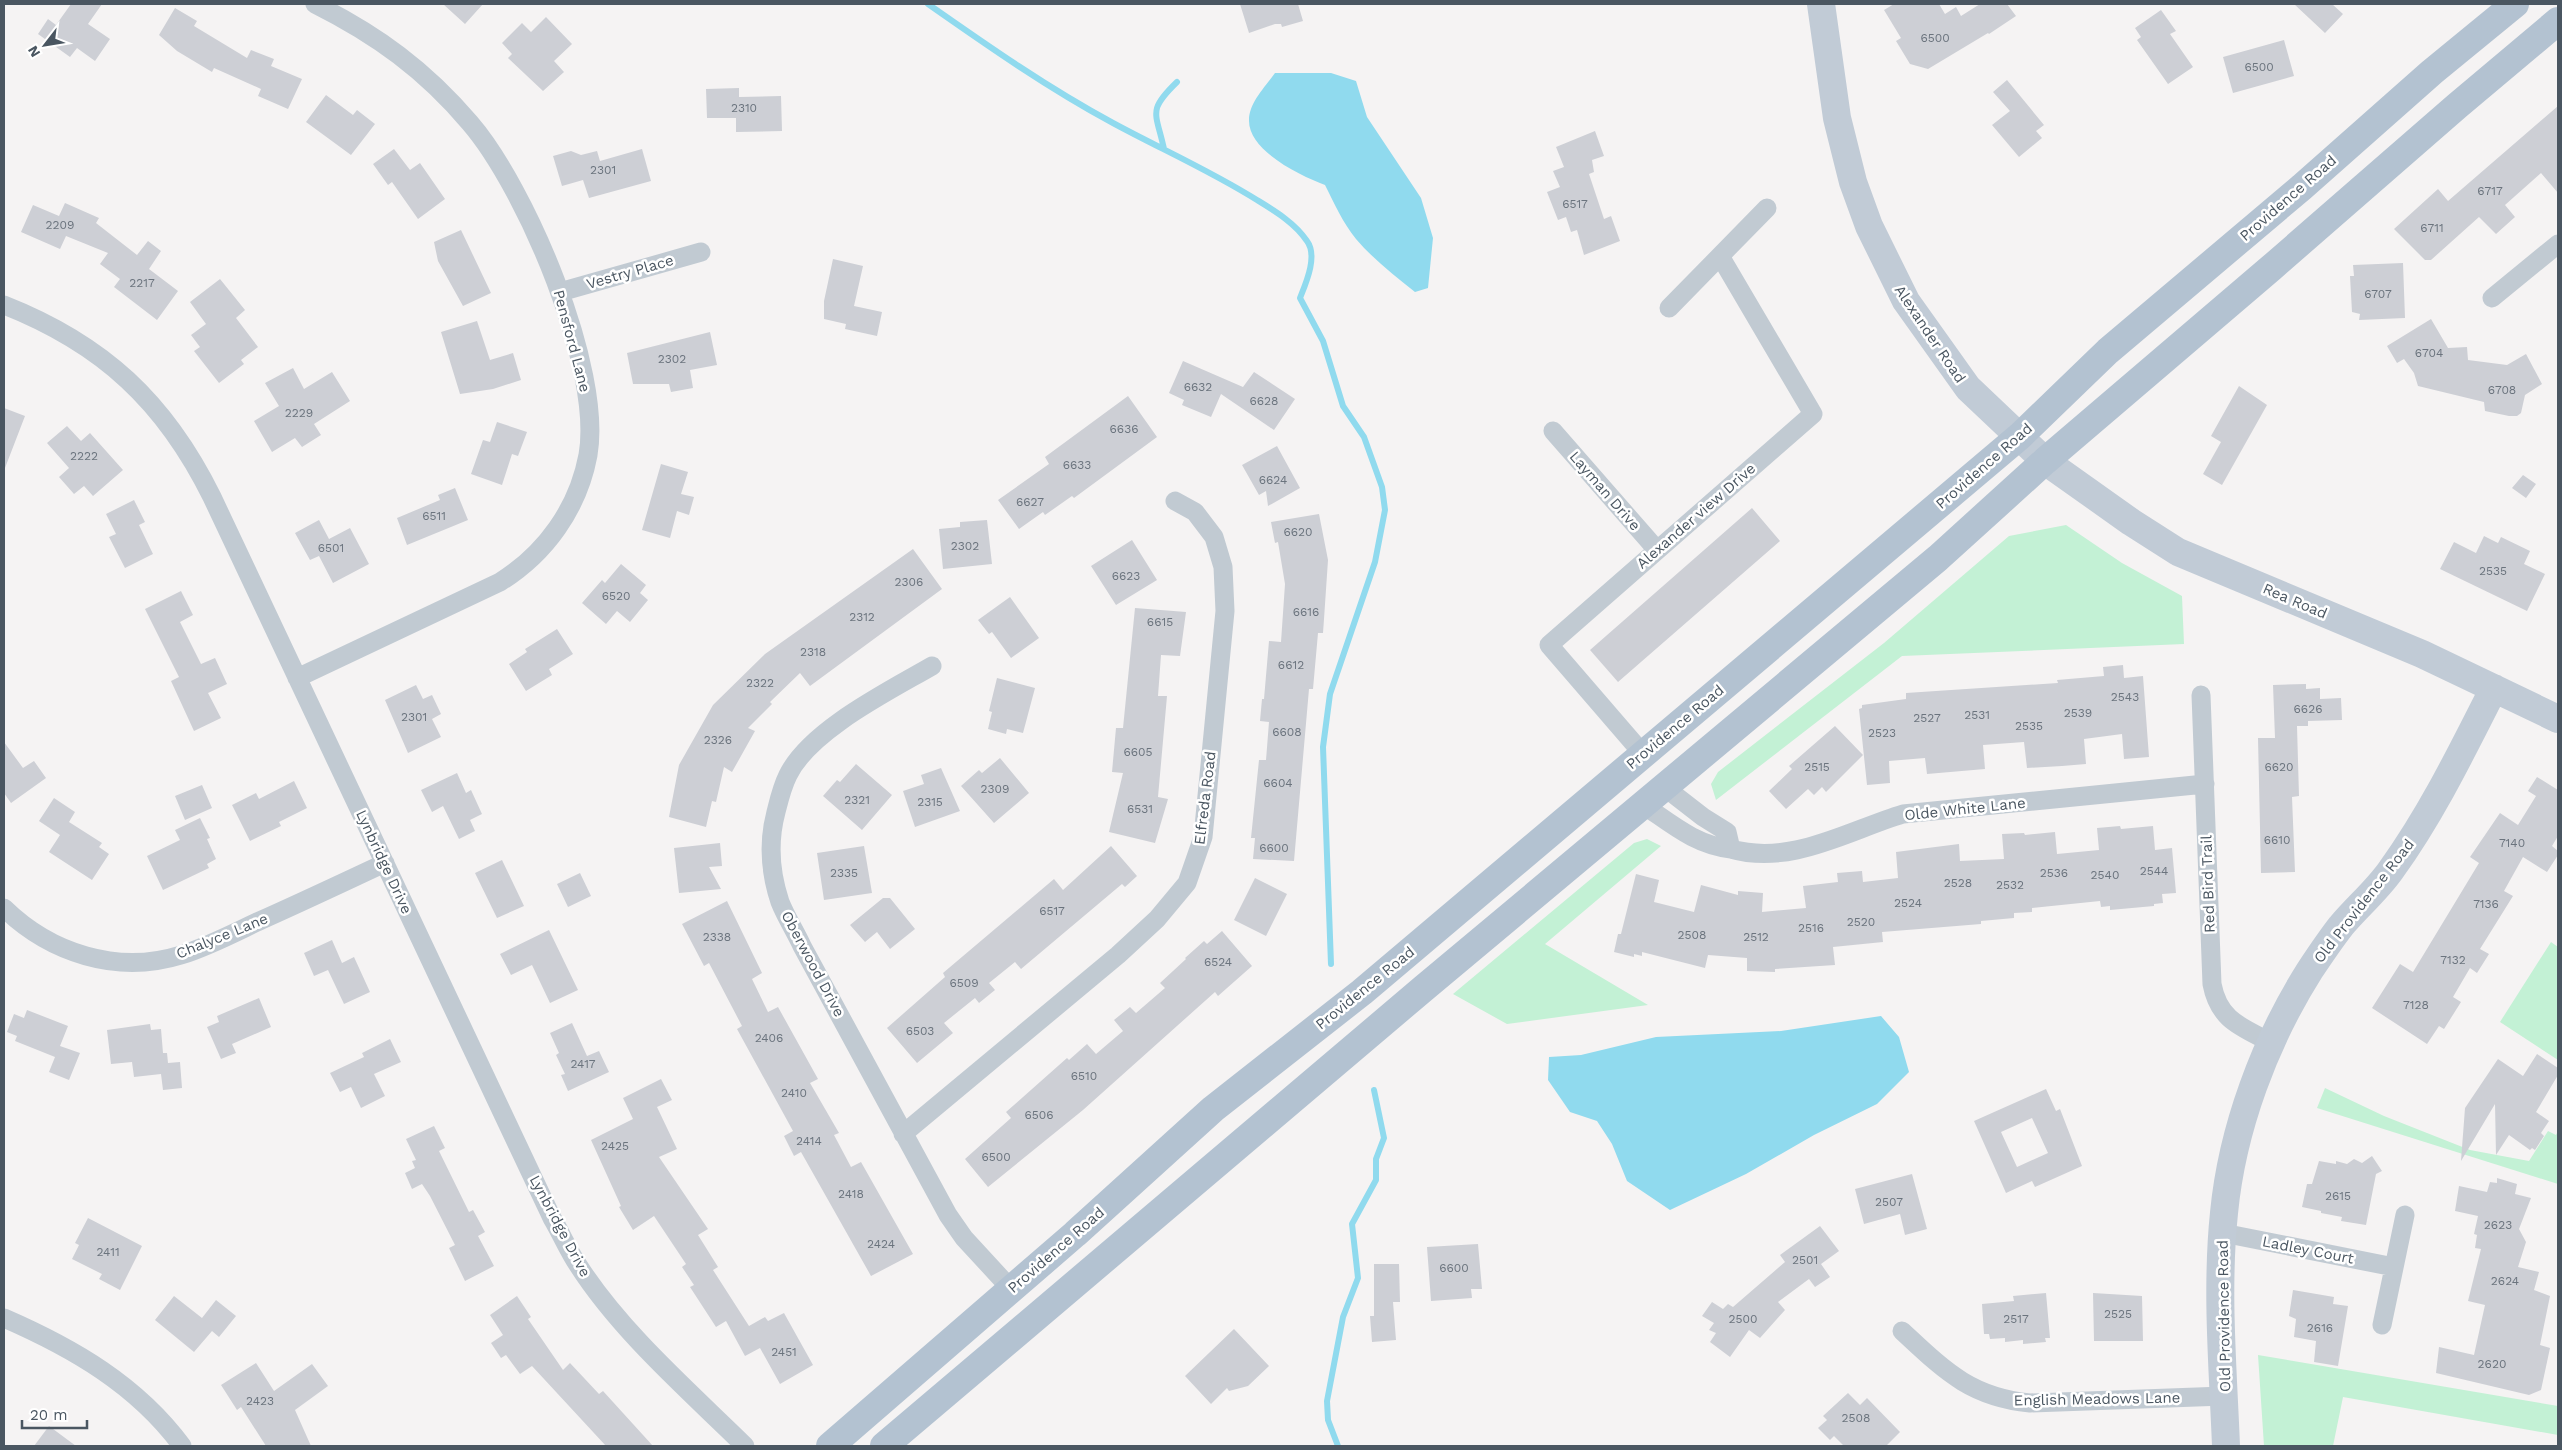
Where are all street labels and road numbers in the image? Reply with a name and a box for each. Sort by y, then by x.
street label: Providence Road [2236,151,2340,245]
street label: Vestry Place [584,251,676,293]
street label: Alexander Road [1891,282,1969,386]
street label: Pensford Lane [550,288,594,394]
street label: Providence Road [1932,419,2036,513]
street label: Layman Drive [1566,448,1644,534]
street label: Alexander view Drive [1633,459,1759,573]
street label: Rea Road [2260,579,2330,623]
street label: Providence Road [1623,681,1727,773]
street label: Elfreda Road [1190,750,1220,846]
street label: Olde White Lane [1904,794,2026,824]
street label: Lynbridge Drive [352,807,416,917]
street label: Red Bird Trail [2197,834,2219,933]
street label: Old Providence Road [2310,835,2418,967]
street label: Oberwood Drive [777,908,849,1020]
street label: Chalyce Lane [173,909,271,963]
street label: Providence Road [1312,943,1418,1033]
street label: Lynbridge Drive [526,1172,594,1280]
street label: Providence Road [1004,1203,1108,1297]
street label: Ladley Court [2261,1232,2356,1268]
street label: Old Providence Road [2214,1240,2234,1392]
street label: English Meadows Lane [2014,1389,2180,1409]

